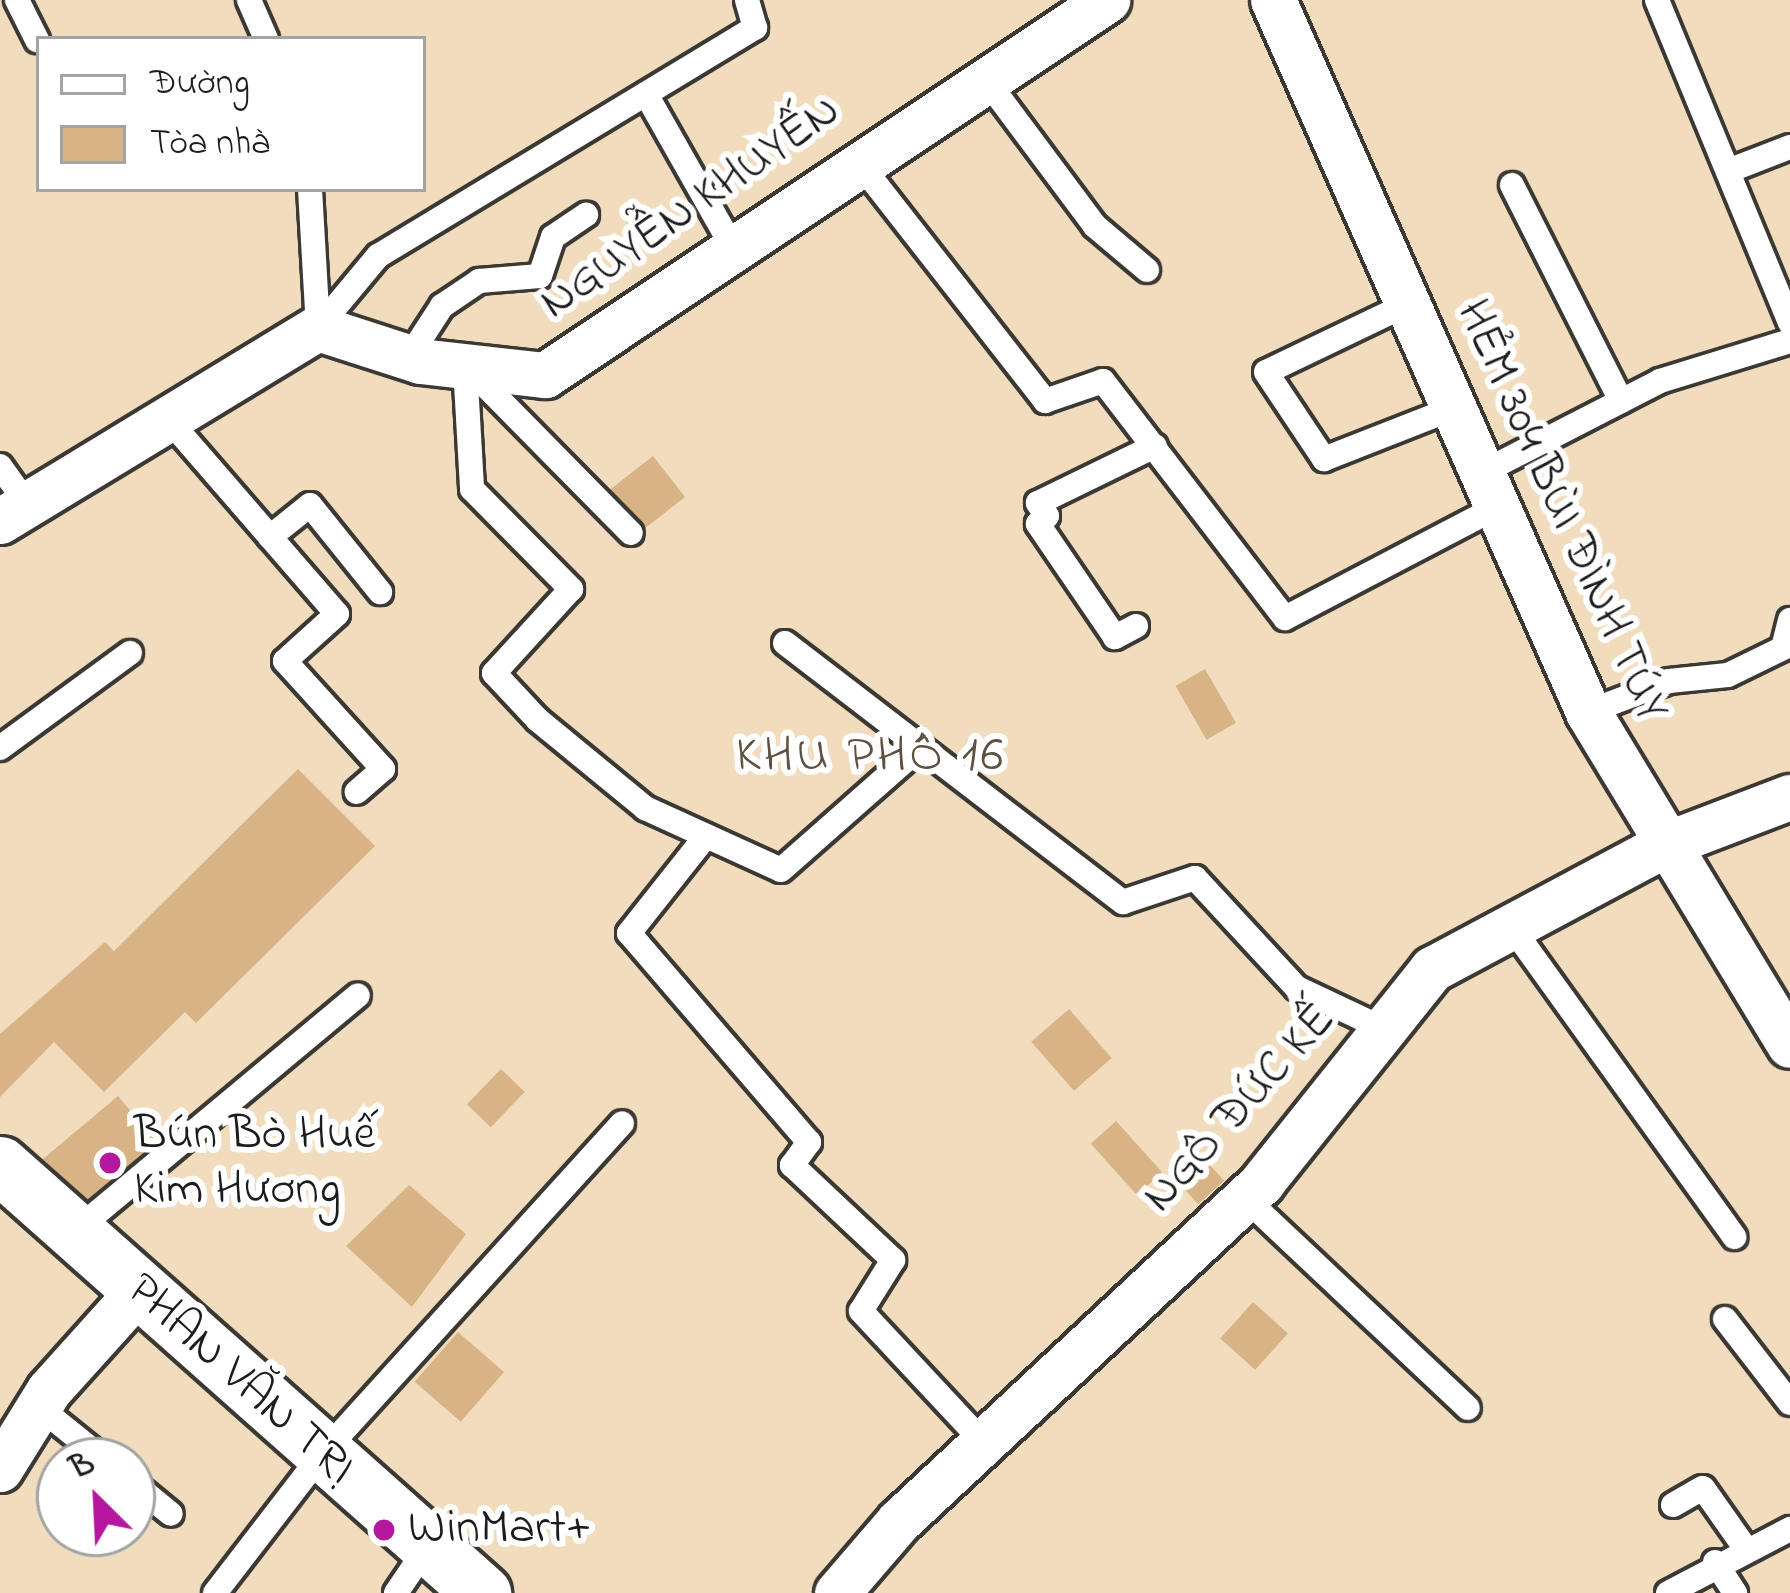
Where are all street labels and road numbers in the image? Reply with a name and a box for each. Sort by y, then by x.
street label: NGUYỄN KHUYẾN [530,83,852,333]
street label: HẺM 304 BÙI ĐÌNH TÚY [1442,291,1680,731]
street label: NGÔ ĐỨC KẾ [1131,993,1349,1225]
street label: PHAN VĂN TRỊ [113,1262,367,1498]

